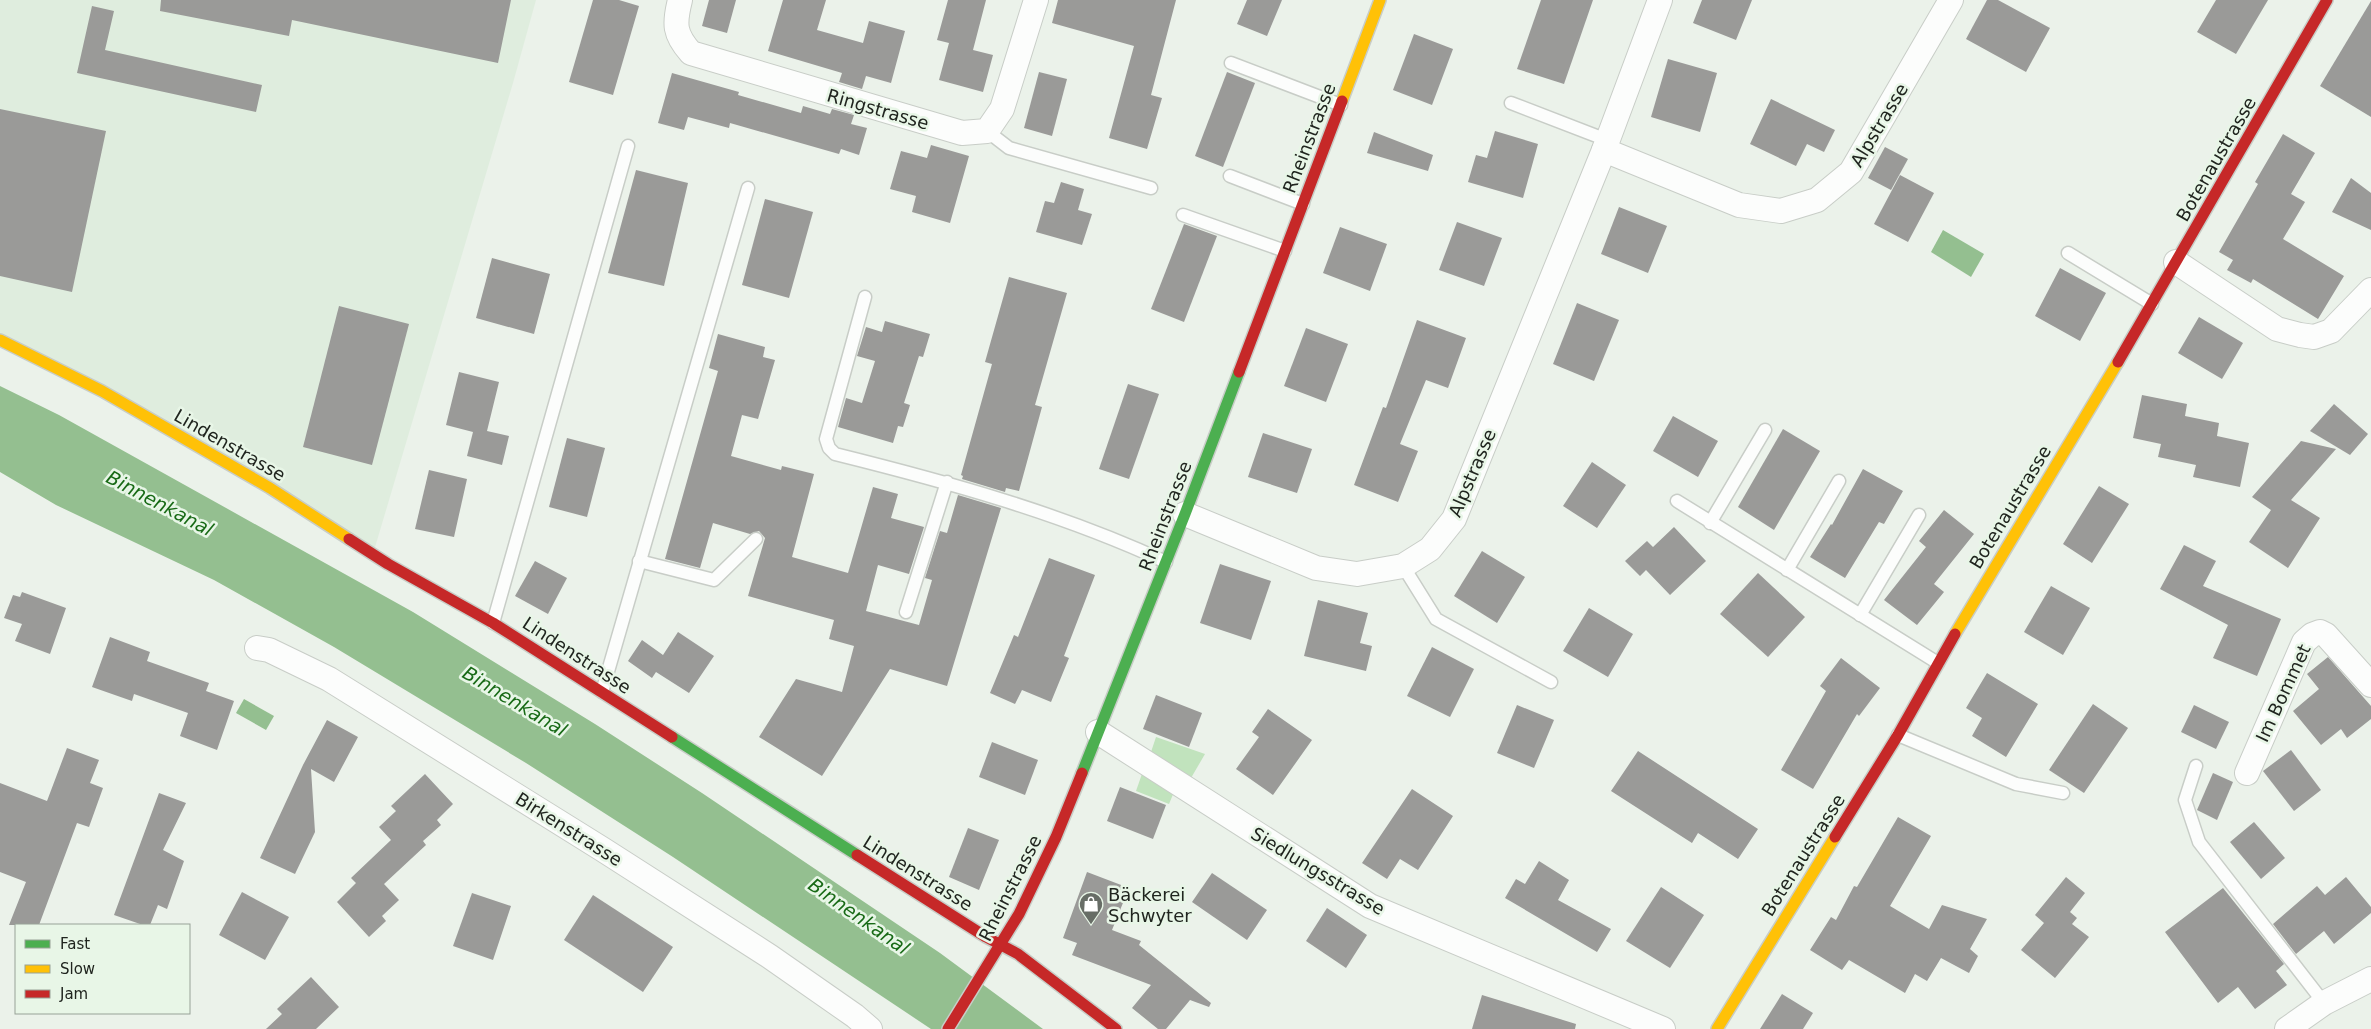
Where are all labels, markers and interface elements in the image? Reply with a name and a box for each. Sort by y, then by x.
street label: Rheinstrasse [1278,80,1340,196]
street label: Alpstrasse [1846,80,1912,170]
street label: Ringstrasse [825,84,931,134]
street label: Botenaustrasse [2172,93,2260,225]
street label: Lindenstrasse [171,405,289,485]
street label: Alpstrasse [1444,426,1500,520]
street label: Botenaustrasse [1965,442,2055,572]
street label: Rheinstrasse [1134,458,1196,574]
water label: Binnenkanal [103,466,218,541]
street label: Lindenstrasse [519,612,635,698]
street label: Im Bommet [2251,641,2315,745]
water label: Binnenkanal [459,661,572,741]
street label: Birkenstrasse [512,788,626,870]
street label: Botenaustrasse [1757,790,1849,920]
street label: Siedlungsstrasse [1247,823,1389,919]
street label: Lindenstrasse [859,831,977,915]
street label: Rheinstrasse [974,832,1046,944]
water label: Binnenkanal [804,873,914,959]
place label: Bäckerei Schwyter [1108,884,1192,926]
shop icon: Bäckerei Schwyter [1078,891,1104,925]
legend [15,924,190,1014]
text: Fast [60,935,90,953]
text: Slow [60,960,95,978]
text: Jam [59,985,88,1003]

